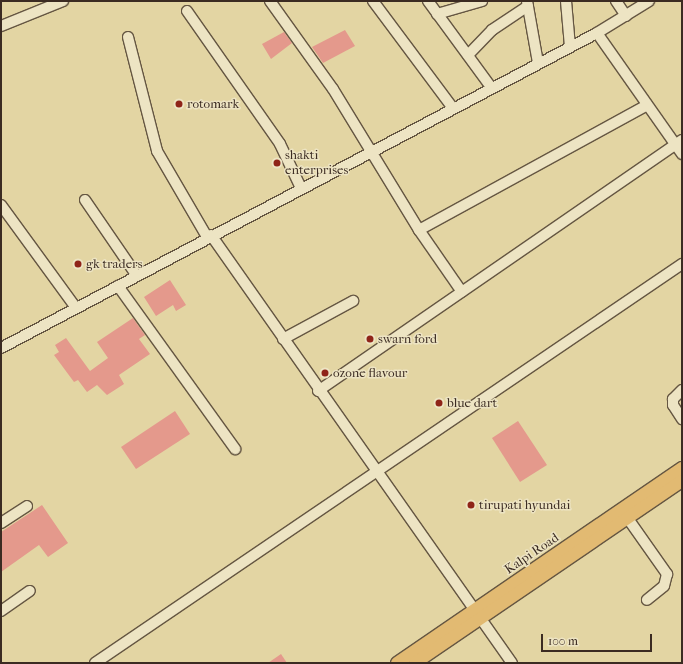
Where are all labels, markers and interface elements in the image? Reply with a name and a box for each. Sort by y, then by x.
place label: rotomark [187,96,239,112]
marker: rotomark [174,99,184,109]
place label: shakti enterprises [285,148,348,179]
marker: shakti enterprises [272,158,282,168]
place label: gk traders [86,256,142,272]
marker: gk traders [73,259,83,269]
place label: swarn ford [378,331,437,347]
marker: swarn ford [365,334,375,344]
place label: ozone flavour [333,365,407,381]
marker: ozone flavour [320,368,330,378]
place label: blue dart [447,395,497,411]
marker: blue dart [434,398,444,408]
place label: tirupati hyundai [479,497,570,513]
marker: tirupati hyundai [466,500,476,510]
street label: Kalpi Road [502,530,562,578]
scale bar [543,626,654,652]
text: 100 m [548,634,578,648]

